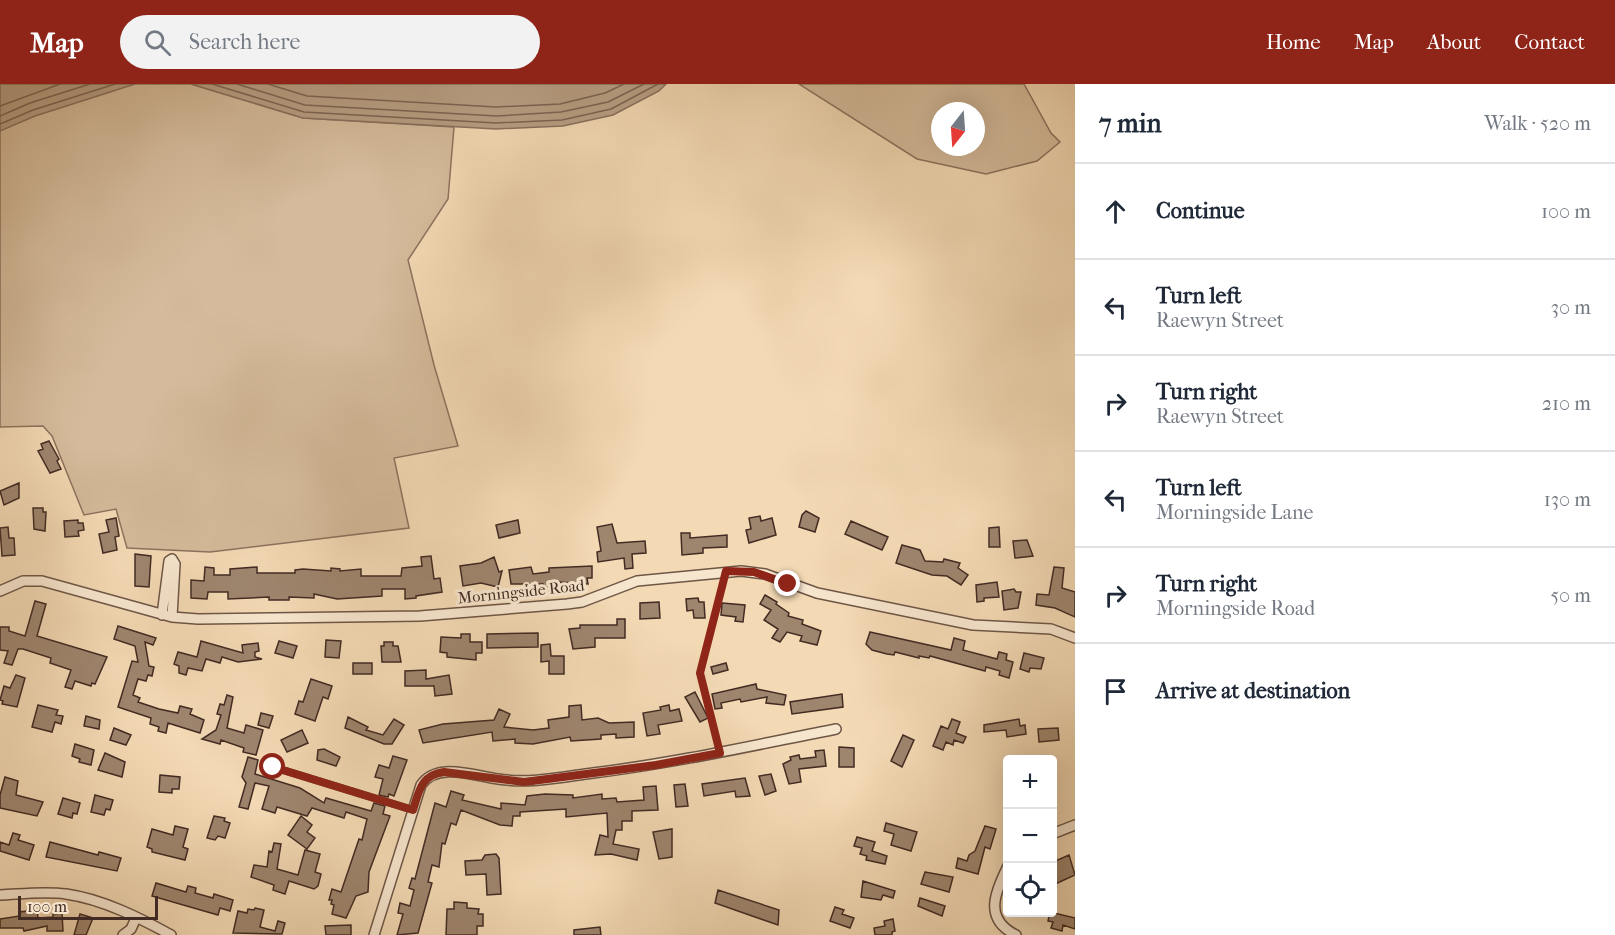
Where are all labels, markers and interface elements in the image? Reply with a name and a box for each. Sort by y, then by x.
search box [120,15,540,69]
text: Map [30,26,84,59]
icon: search [141,26,174,59]
text: Search here [189,29,300,55]
text: Home [1266,30,1321,54]
text: Map [1354,30,1394,54]
text: About [1427,30,1481,54]
text: Contact [1514,30,1585,54]
north arrow [931,102,985,156]
text: 7 min [1099,108,1162,139]
text: Walk · 520 m [1484,112,1591,135]
icon: ahead [1099,195,1132,228]
text: Continue [1156,198,1245,224]
text: 100 m [1541,200,1591,223]
text: Turn left [1156,283,1242,309]
icon: left [1099,291,1132,324]
text: 30 m [1551,296,1591,319]
text: Raewyn Street [1156,309,1284,332]
text: Turn right [1156,379,1257,405]
icon: right [1099,387,1132,420]
text: 210 m [1542,392,1591,415]
text: Raewyn Street [1156,405,1284,428]
text: Turn left [1156,475,1242,501]
icon: left [1099,483,1132,516]
text: 130 m [1544,488,1591,511]
text: Morningside Lane [1156,501,1313,524]
route end [774,570,800,596]
text: Turn right [1156,571,1257,597]
street label: Morningside Road [457,575,586,608]
icon: right [1099,579,1132,612]
text: 50 m [1550,584,1591,607]
text: Morningside Road [1156,597,1315,620]
icon: arrive [1099,675,1132,708]
text: Arrive at destination [1156,678,1350,704]
route start [259,753,285,779]
map controls [1003,755,1057,917]
button: + [1003,755,1057,809]
button: − [1003,809,1057,863]
button: locate [1003,863,1057,917]
scale bar [18,893,158,920]
text: 100 m [27,897,67,916]

